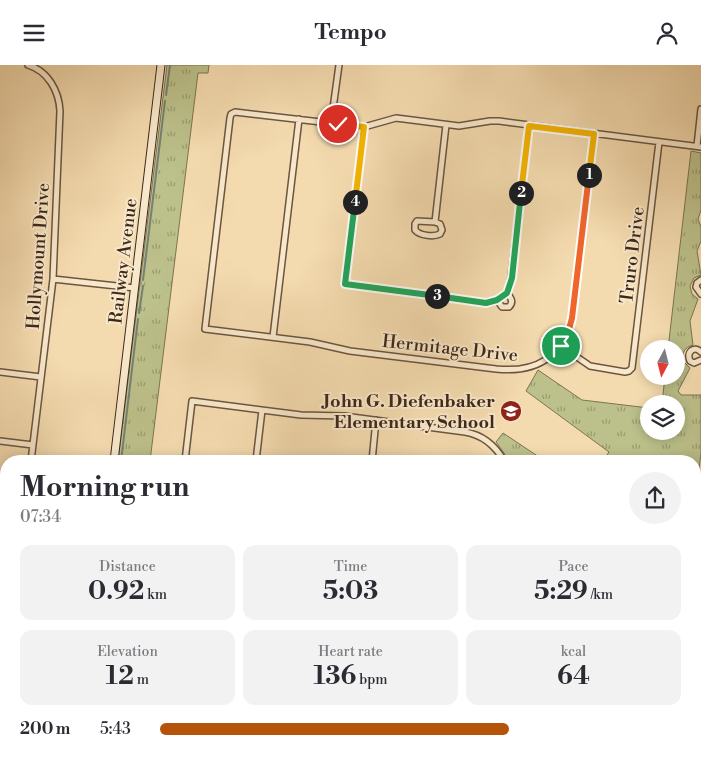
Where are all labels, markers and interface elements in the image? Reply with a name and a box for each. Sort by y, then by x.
icon: menu [20,19,48,47]
text: Tempo [314,19,387,46]
icon: person [653,19,681,47]
pin [317,103,359,145]
icon: check [324,110,352,138]
pin: 1 [576,163,602,187]
text: 1 [586,166,593,184]
pin: 2 [508,181,534,205]
street label: Hollymount Drive [22,182,55,330]
text: 2 [517,184,526,202]
pin: 4 [342,189,368,215]
text: 4 [351,193,360,211]
street label: Railway Avenue [104,197,143,325]
street label: Truro Drive [615,205,650,305]
pin: 3 [424,283,450,309]
text: 3 [433,287,442,305]
pin [540,325,582,367]
street label: Hermitage Drive [381,330,519,367]
icon: arrive [547,332,575,360]
north arrow [640,340,685,385]
map controls [640,340,685,440]
place label: John G. Diefenbaker Elementary School [320,390,495,434]
button: layers [640,395,685,440]
school or university icon: John G. Diefenbaker Elementary School [499,399,523,423]
text: Morning run [20,470,189,505]
button: share [629,472,681,524]
text: 07:34 [20,507,61,527]
text: Distance [99,558,156,576]
text: Time [334,558,367,576]
text: Pace [558,558,589,576]
text: 0.92 [88,576,144,607]
text: 5:03 [323,576,378,607]
text: 5:29 [534,576,588,607]
text: km [144,586,167,604]
text: /km [588,586,613,604]
text: Elevation [97,643,158,661]
text: Heart rate [318,643,383,661]
text: kcal [561,643,586,661]
text: 12 [106,661,134,692]
text: 136 [313,661,356,692]
text: 64 [557,661,590,692]
text: m [134,671,149,689]
text: bpm [356,671,388,689]
text: 200 m [20,719,70,739]
text: 5:43 [100,719,131,739]

